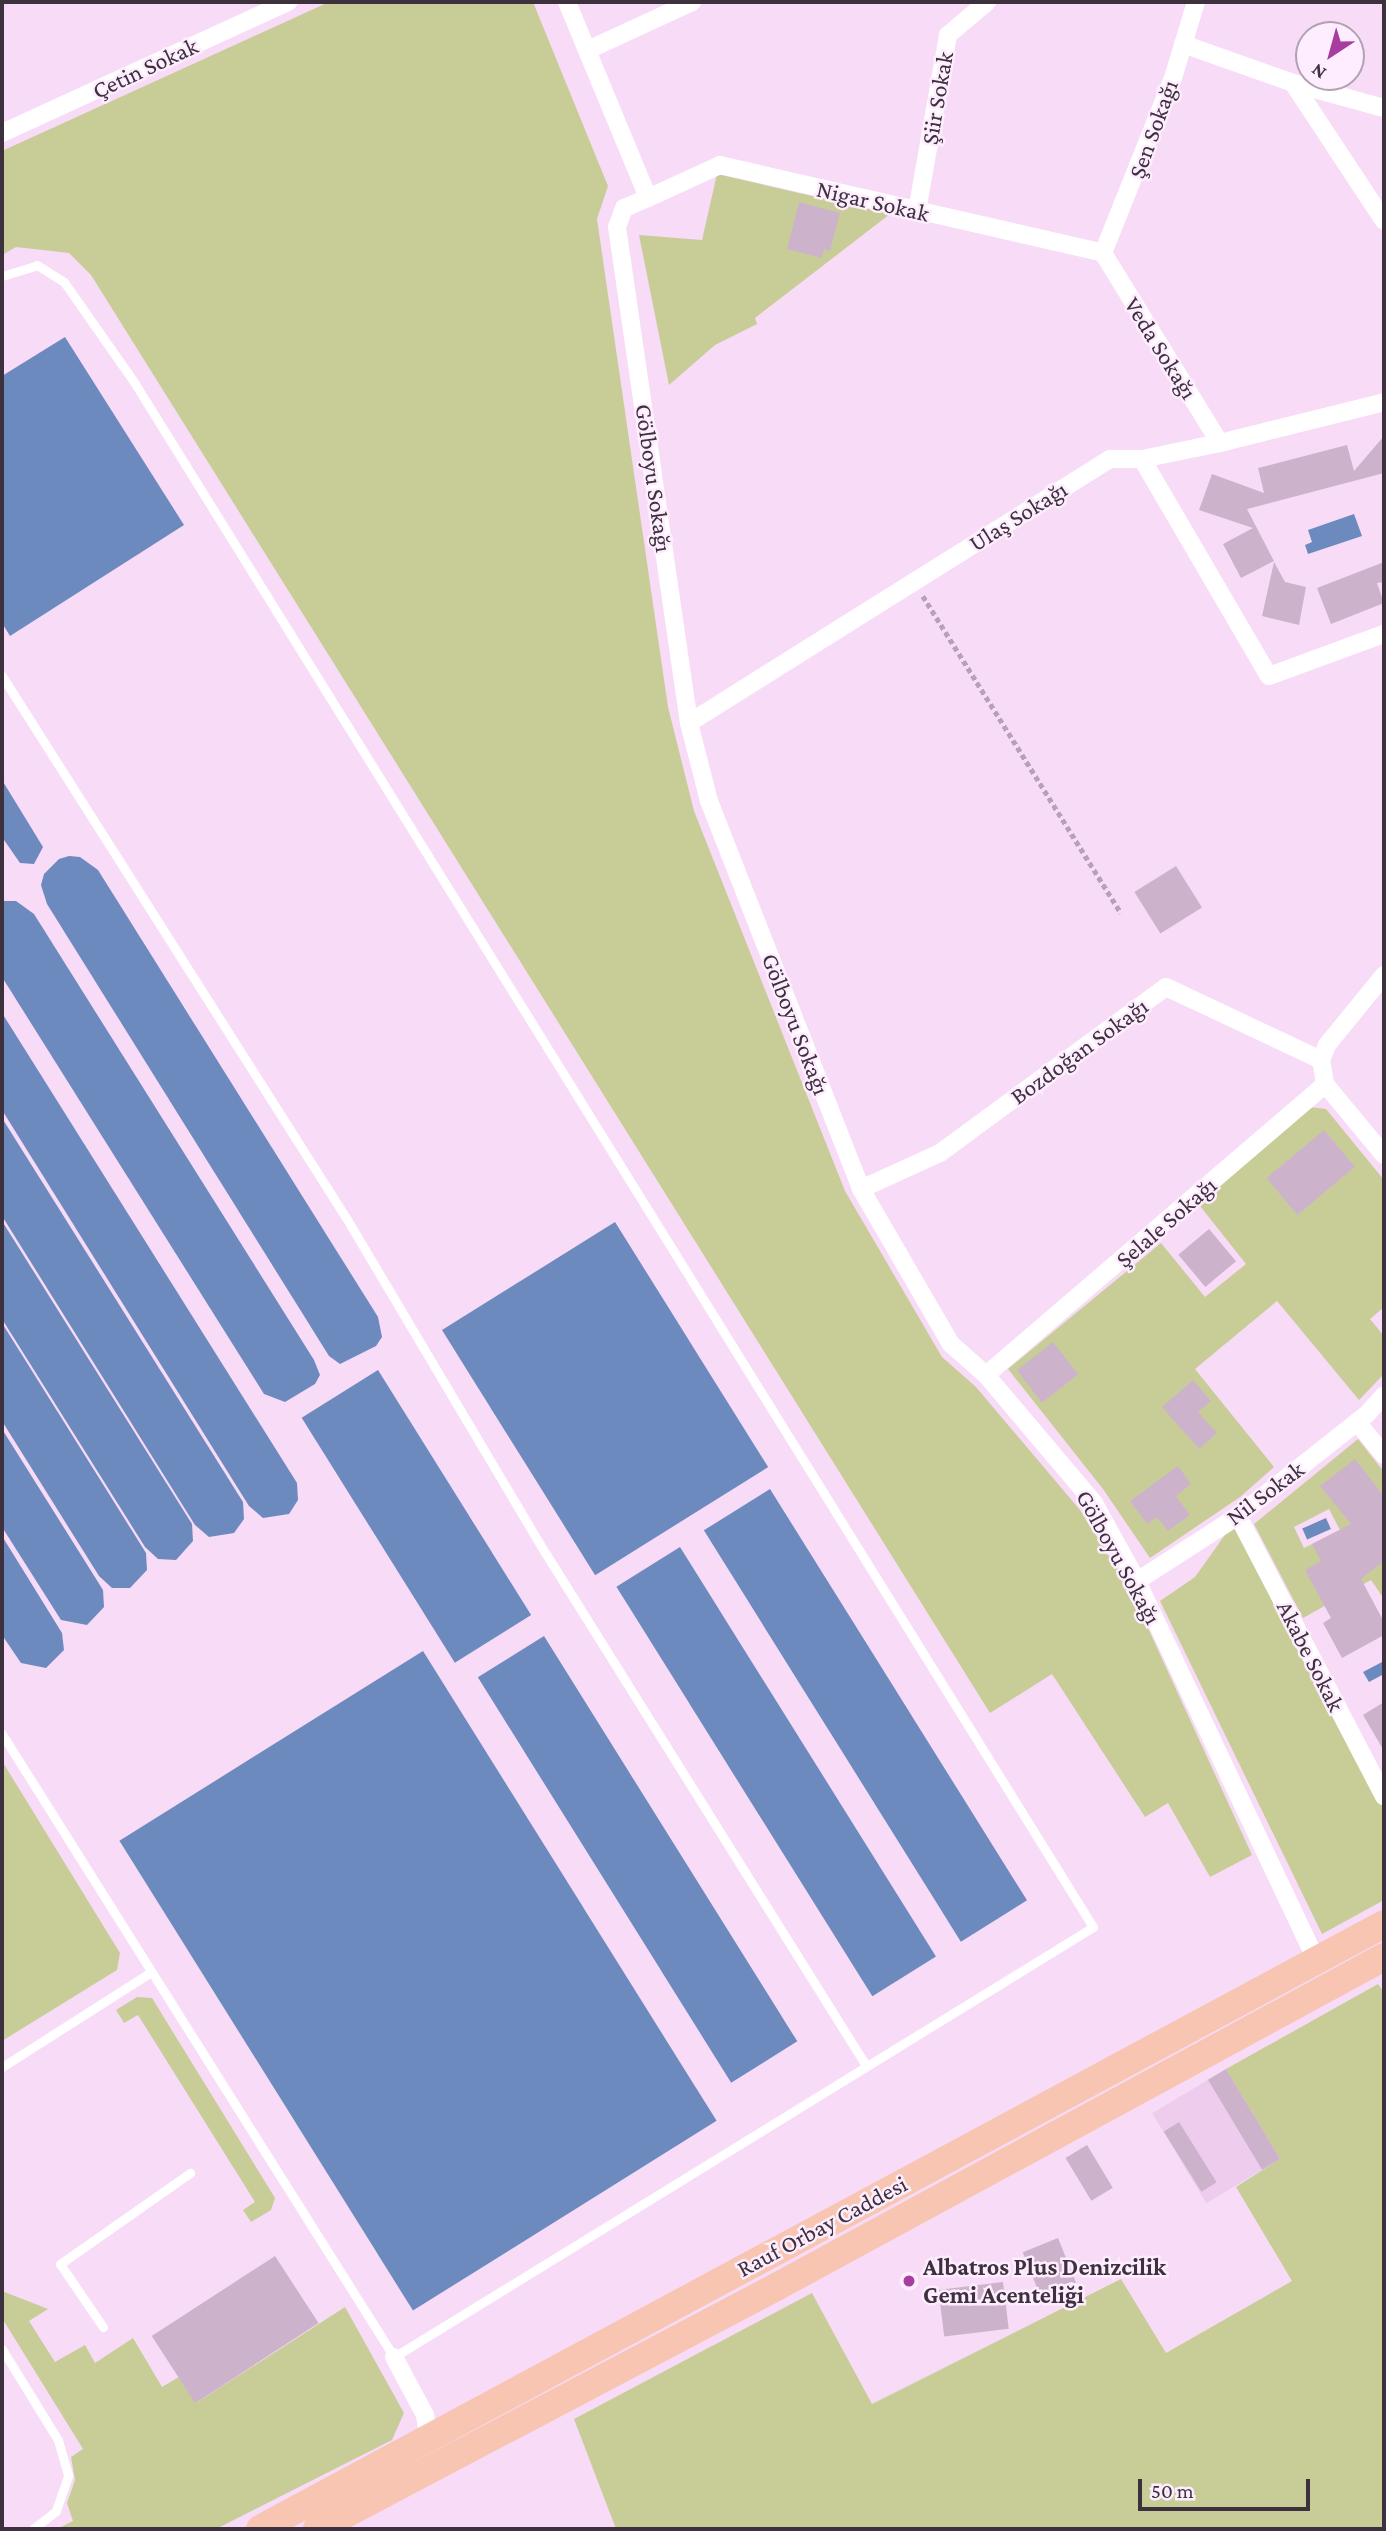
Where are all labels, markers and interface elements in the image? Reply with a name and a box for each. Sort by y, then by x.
north arrow [1295,21,1365,91]
street label: Çetin Sokak [88,31,202,105]
street label: Şiir Sokak [915,49,959,147]
text: N [1307,59,1330,84]
street label: Şen Sokağı [1122,76,1184,182]
street label: Nigar Sokak [814,174,932,228]
street label: Veda Sokağı [1118,292,1204,404]
street label: Gölboyu Sokağı [629,402,679,554]
street label: Ulaş Sokağı [964,475,1072,557]
street label: Gölboyu Sokağı [756,949,836,1099]
street label: Bozdoğan Sokağı [1005,991,1153,1111]
street label: Şelale Sokağı [1110,1170,1222,1274]
street label: Nil Sokak [1220,1454,1310,1532]
street label: Gölboyu Sokağı [1070,1485,1168,1629]
street label: Akabe Sokak [1271,1596,1351,1716]
street label: Rauf Orbay Caddesi [732,2169,912,2283]
place label: Albatros Plus Denizcilik Gemi Acenteliği [923,2253,1166,2309]
marker: Albatros Plus Denizcilik Gemi Acenteliği [901,2273,917,2289]
scale bar [1141,2464,1312,2508]
text: 50 m [1151,2479,1194,2503]

